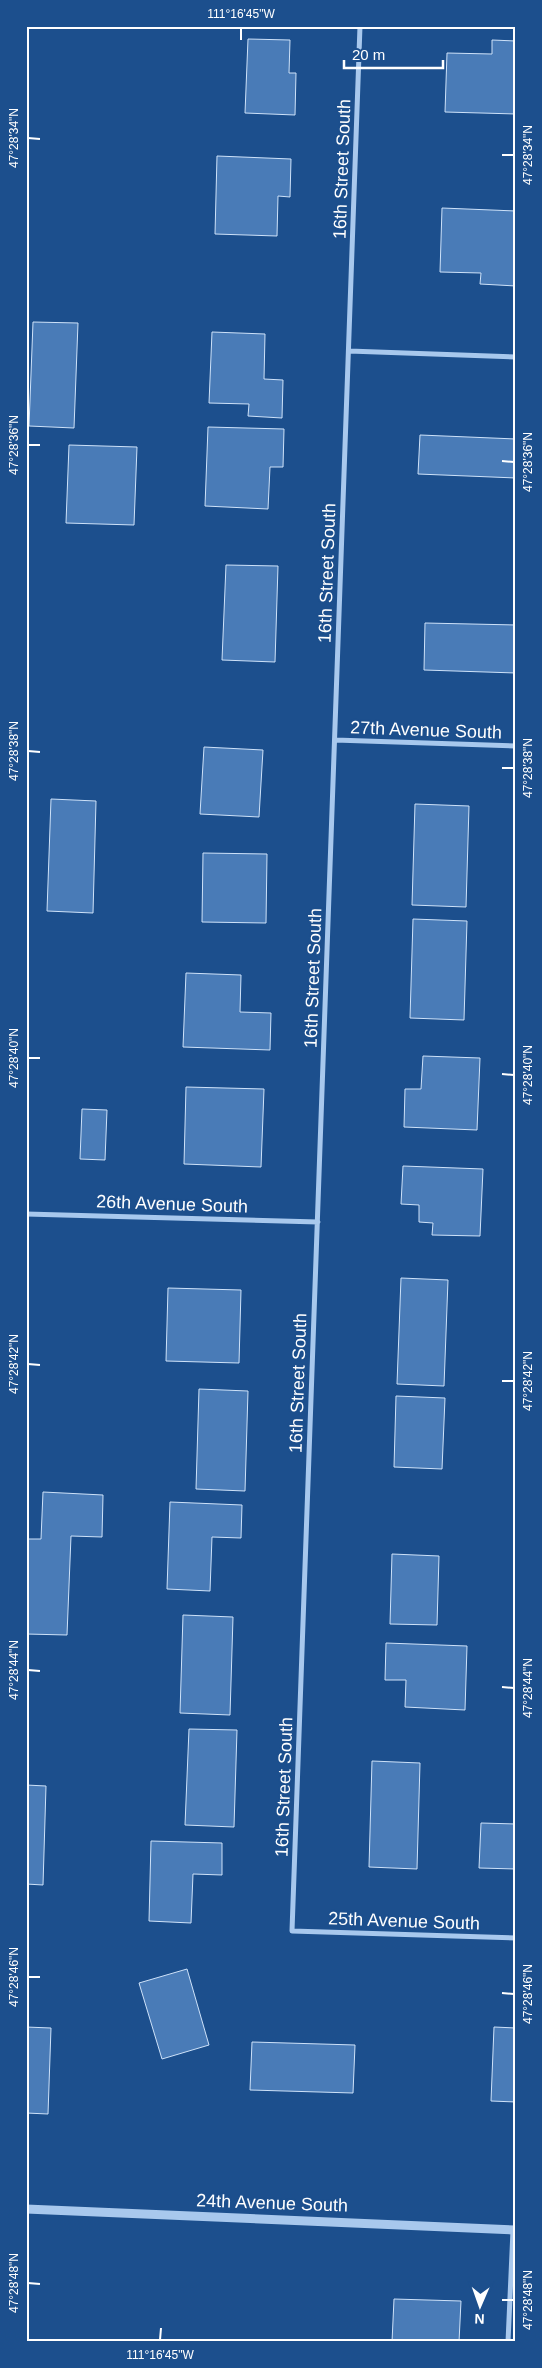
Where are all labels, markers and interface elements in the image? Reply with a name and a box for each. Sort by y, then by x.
text: 111°16'45"W [207,7,275,21]
scale bar [344,38,443,70]
text: 20 m [352,46,385,63]
street label: 16th Street South [330,99,354,239]
text: 47°28'34"N [7,108,21,168]
text: 47°28'34"N [521,125,535,185]
text: 47°28'36"N [7,415,21,475]
text: 47°28'36"N [521,432,535,492]
street label: 16th Street South [315,503,339,643]
street label: 27th Avenue South [350,717,502,743]
text: 47°28'38"N [7,721,21,781]
text: 47°28'38"N [521,738,535,798]
street label: 16th Street South [301,908,325,1048]
text: 47°28'40"N [7,1028,21,1088]
text: 47°28'40"N [521,1045,535,1105]
street label: 26th Avenue South [96,1191,248,1217]
street label: 16th Street South [286,1313,310,1453]
text: 47°28'42"N [7,1334,21,1394]
text: 47°28'42"N [521,1351,535,1411]
text: 47°28'44"N [7,1640,21,1700]
text: 47°28'44"N [521,1658,535,1718]
street label: 16th Street South [272,1717,296,1857]
street label: 25th Avenue South [328,1908,480,1934]
text: 47°28'46"N [7,1947,21,2007]
text: 47°28'46"N [521,1964,535,2024]
street label: 24th Avenue South [196,2190,348,2216]
text: 47°28'48"N [7,2253,21,2313]
text: 47°28'48"N [521,2270,535,2330]
north arrow [454,2280,504,2330]
text: N [474,2311,485,2327]
text: 111°16'45"W [126,2348,194,2362]

